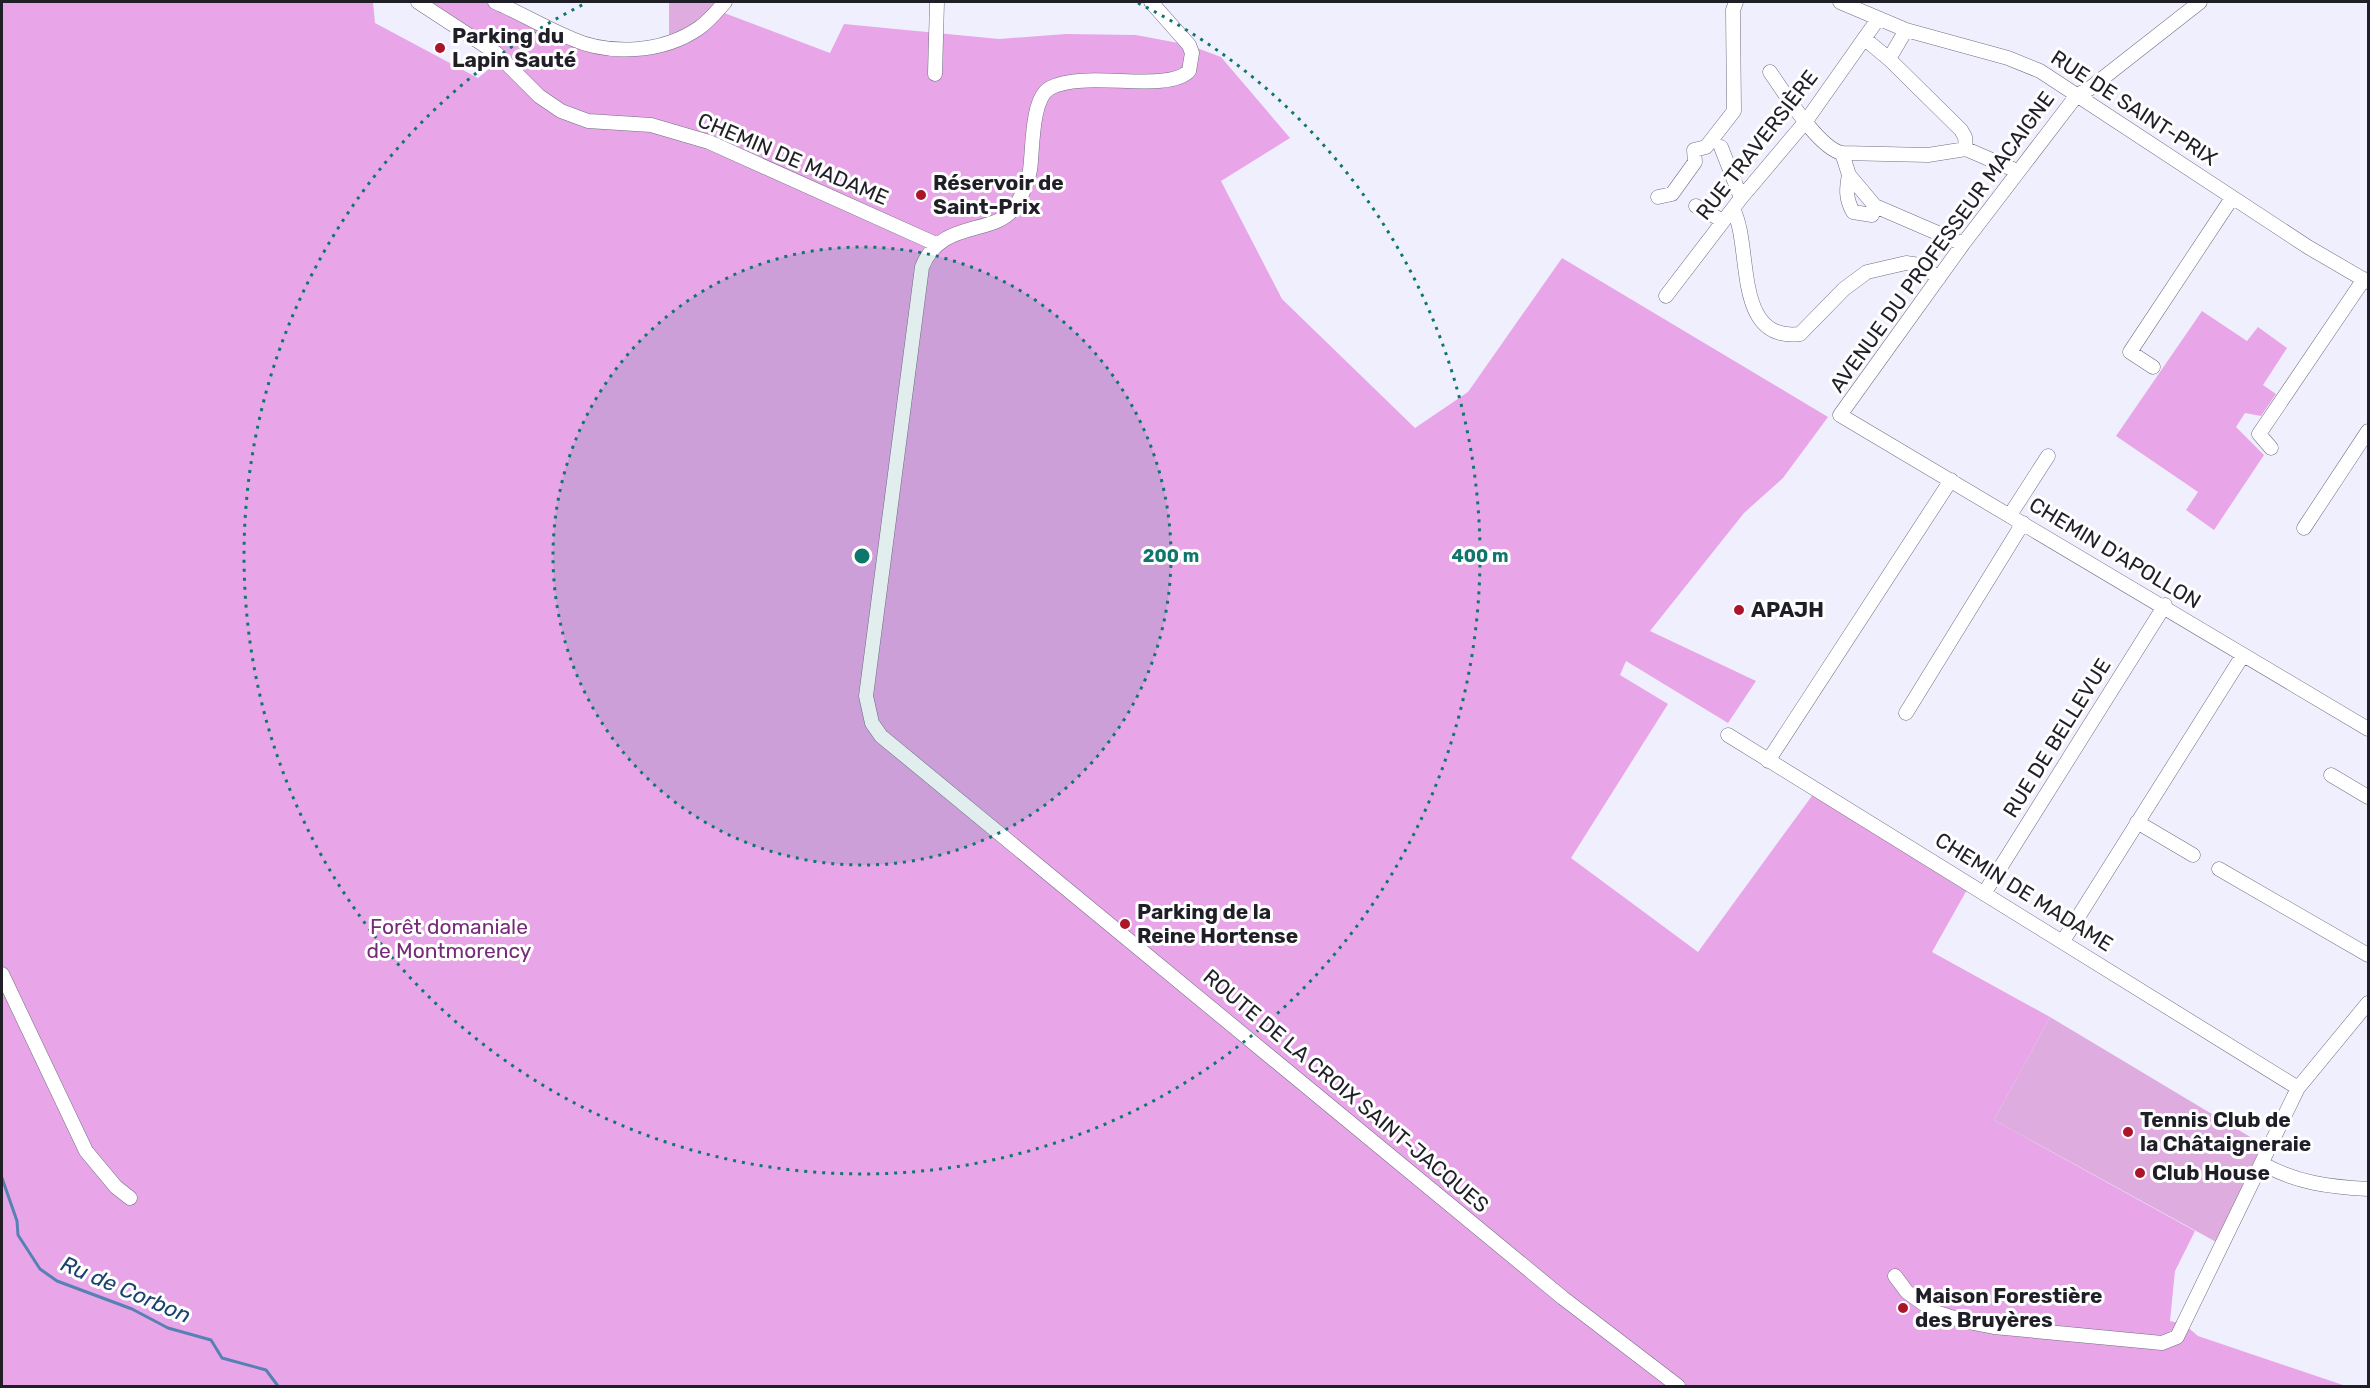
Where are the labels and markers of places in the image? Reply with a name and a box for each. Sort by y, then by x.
place label: Parking du Lapin Sauté [452,23,576,72]
marker: Parking du Lapin Sauté [433,41,447,55]
place label: Réservoir de Saint-Prix [933,170,1064,219]
marker: Réservoir de Saint-Prix [914,188,928,202]
centre of rings [852,546,872,566]
place label: APAJH [1751,597,1824,622]
marker: APAJH [1732,603,1746,617]
place label: Parking de la Reine Hortense [1137,899,1298,948]
marker: Parking de la Reine Hortense [1118,917,1132,931]
place label: Tennis Club de la Châtaigneraie [2140,1107,2311,1156]
marker: Tennis Club de la Châtaigneraie [2121,1125,2135,1139]
place label: Club House [2152,1160,2270,1185]
marker: Club House [2133,1166,2147,1180]
place label: Maison Forestière des Bruyères [1915,1283,2103,1332]
marker: Maison Forestière des Bruyères [1896,1301,1910,1315]

